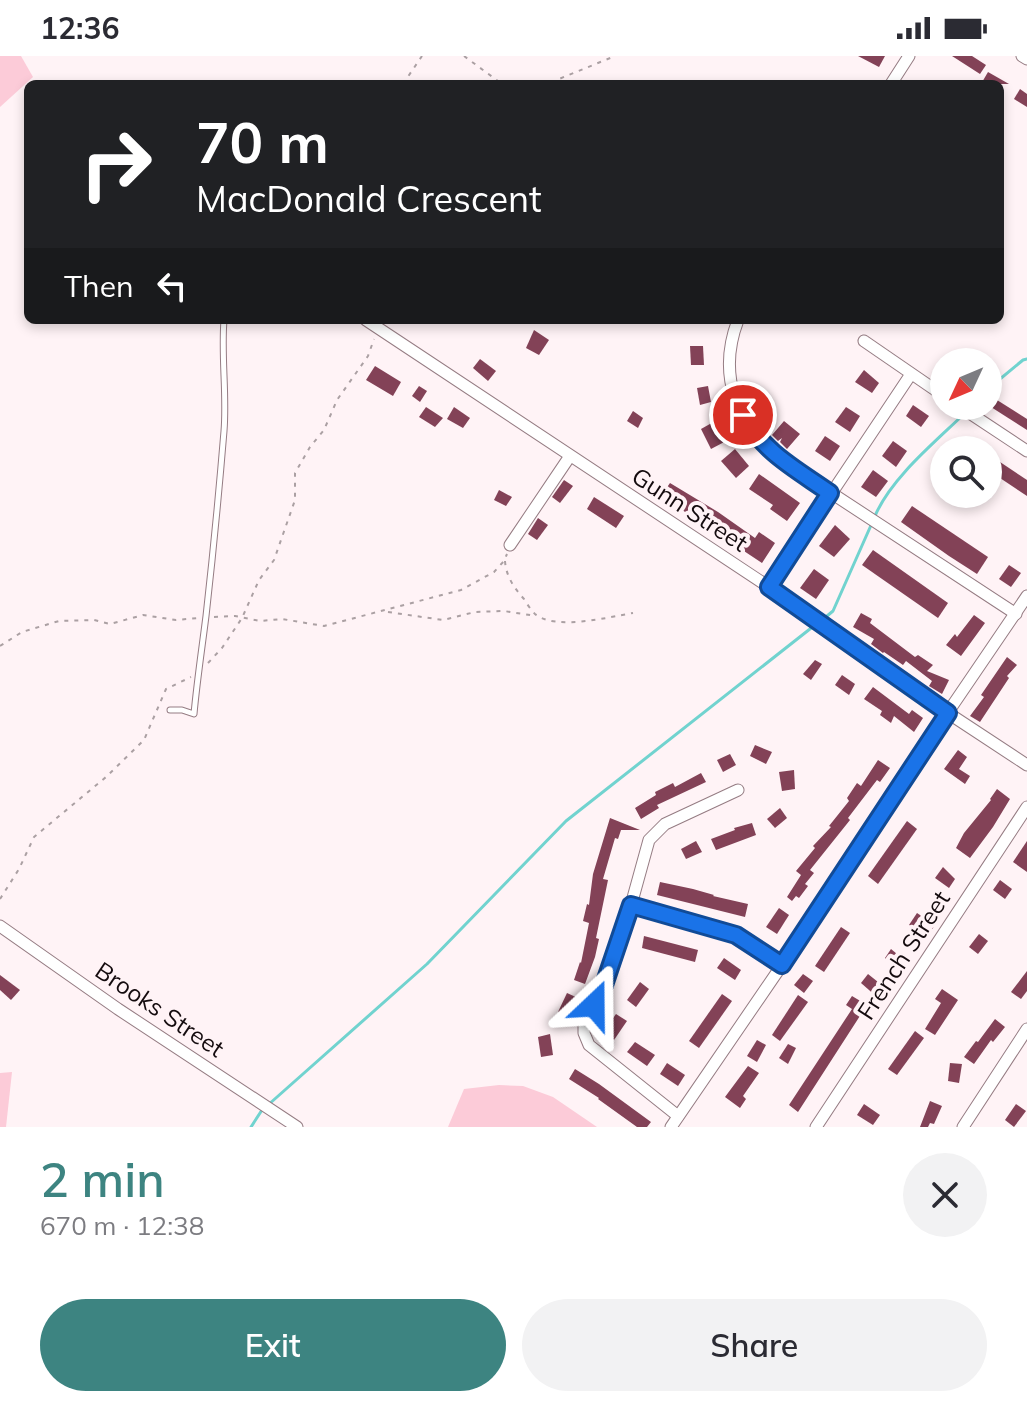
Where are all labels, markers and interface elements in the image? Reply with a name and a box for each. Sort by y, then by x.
text: 12:36 [40,9,119,47]
text: 70 m [196,107,329,177]
icon: right [64,112,168,216]
text: MacDonald Crescent [196,176,542,221]
icon: left [150,264,194,308]
text: Then [64,267,134,305]
north arrow [930,348,1002,420]
map controls [930,348,1002,508]
pin [709,381,777,449]
icon: arrive [721,393,765,437]
button: search [930,436,1002,508]
street label: Gunn Street [626,460,754,558]
street label: French Street [850,885,956,1025]
street label: Brooks Street [90,955,230,1063]
position arrow [552,963,636,1047]
text: 2 min [40,1149,165,1209]
button: close [903,1153,987,1237]
text: 670 m · 12:38 [40,1209,204,1242]
button: Exit [40,1299,506,1391]
button: Share [522,1299,987,1391]

